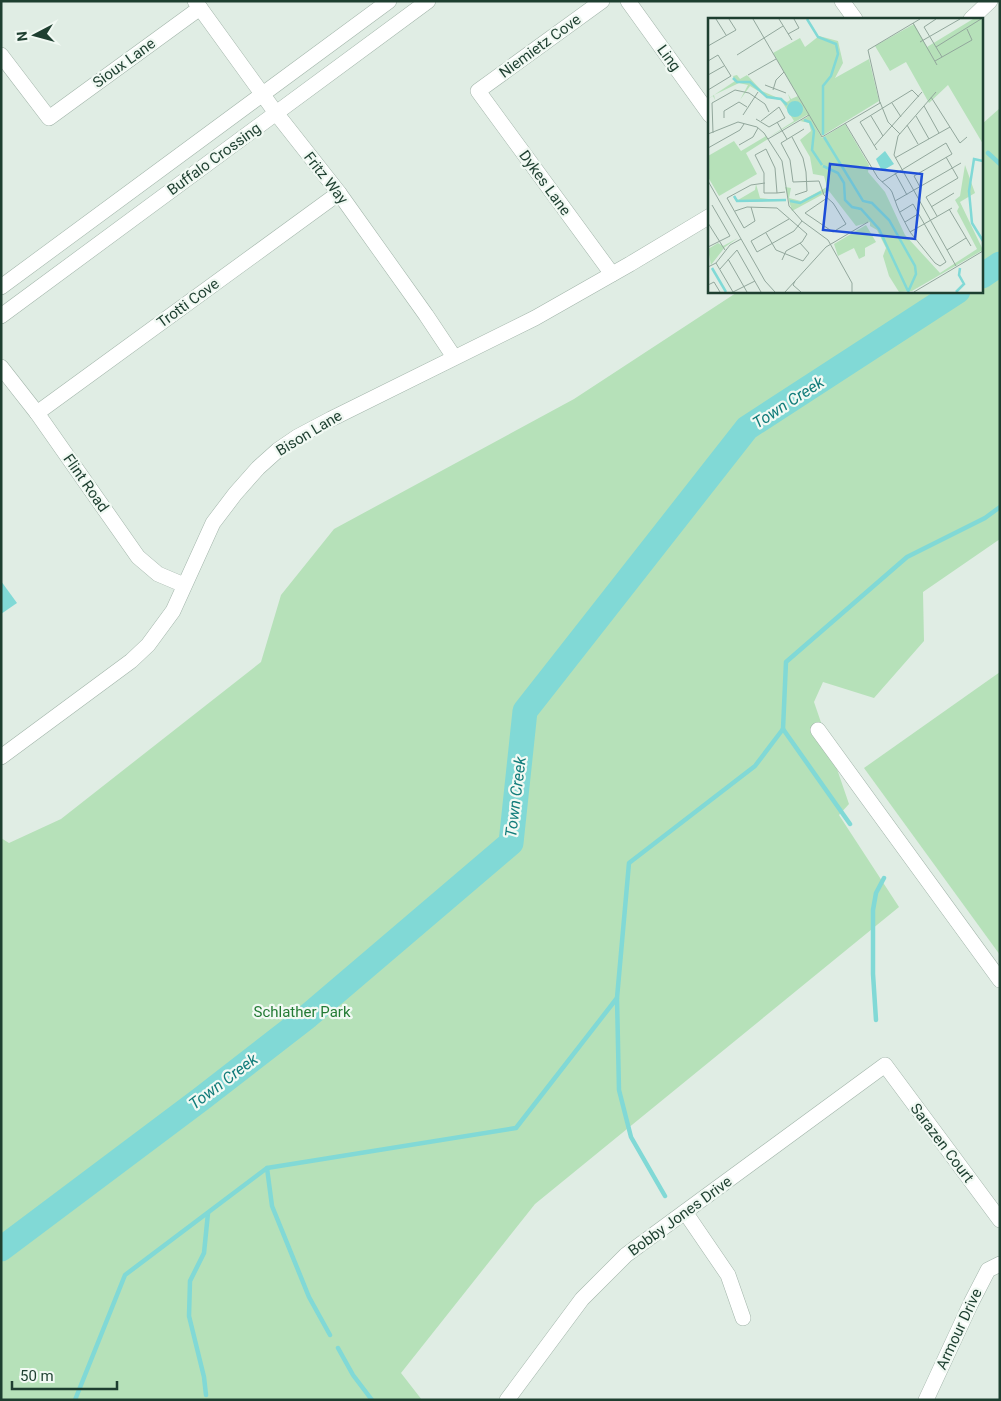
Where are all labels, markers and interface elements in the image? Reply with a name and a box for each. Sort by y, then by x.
north arrow [10,10,60,60]
street label: Niemietz Cove [496,10,584,82]
inset map [708,18,984,292]
text: N [14,31,31,42]
street label: Sioux Lane [89,34,159,92]
street label: Ling [653,41,685,75]
street label: Buffalo Crossing [164,119,264,199]
street label: Dykes Lane [515,147,575,219]
street label: Fritz Way [300,148,352,208]
street label: Trotti Cove [153,274,223,332]
water label: Town Creek [749,372,828,432]
street label: Bison Lane [273,406,345,460]
street label: Flint Road [59,450,113,516]
water label: Town Creek [501,755,530,838]
park label: Schlather Park [254,1003,351,1021]
water label: Town Creek [185,1049,262,1113]
street label: Sarazen Court [906,1100,978,1186]
street label: Bobby Jones Drive [625,1172,735,1260]
street label: Armour Drive [932,1286,986,1372]
scale bar [12,1358,118,1390]
text: 50 m [20,1367,54,1385]

